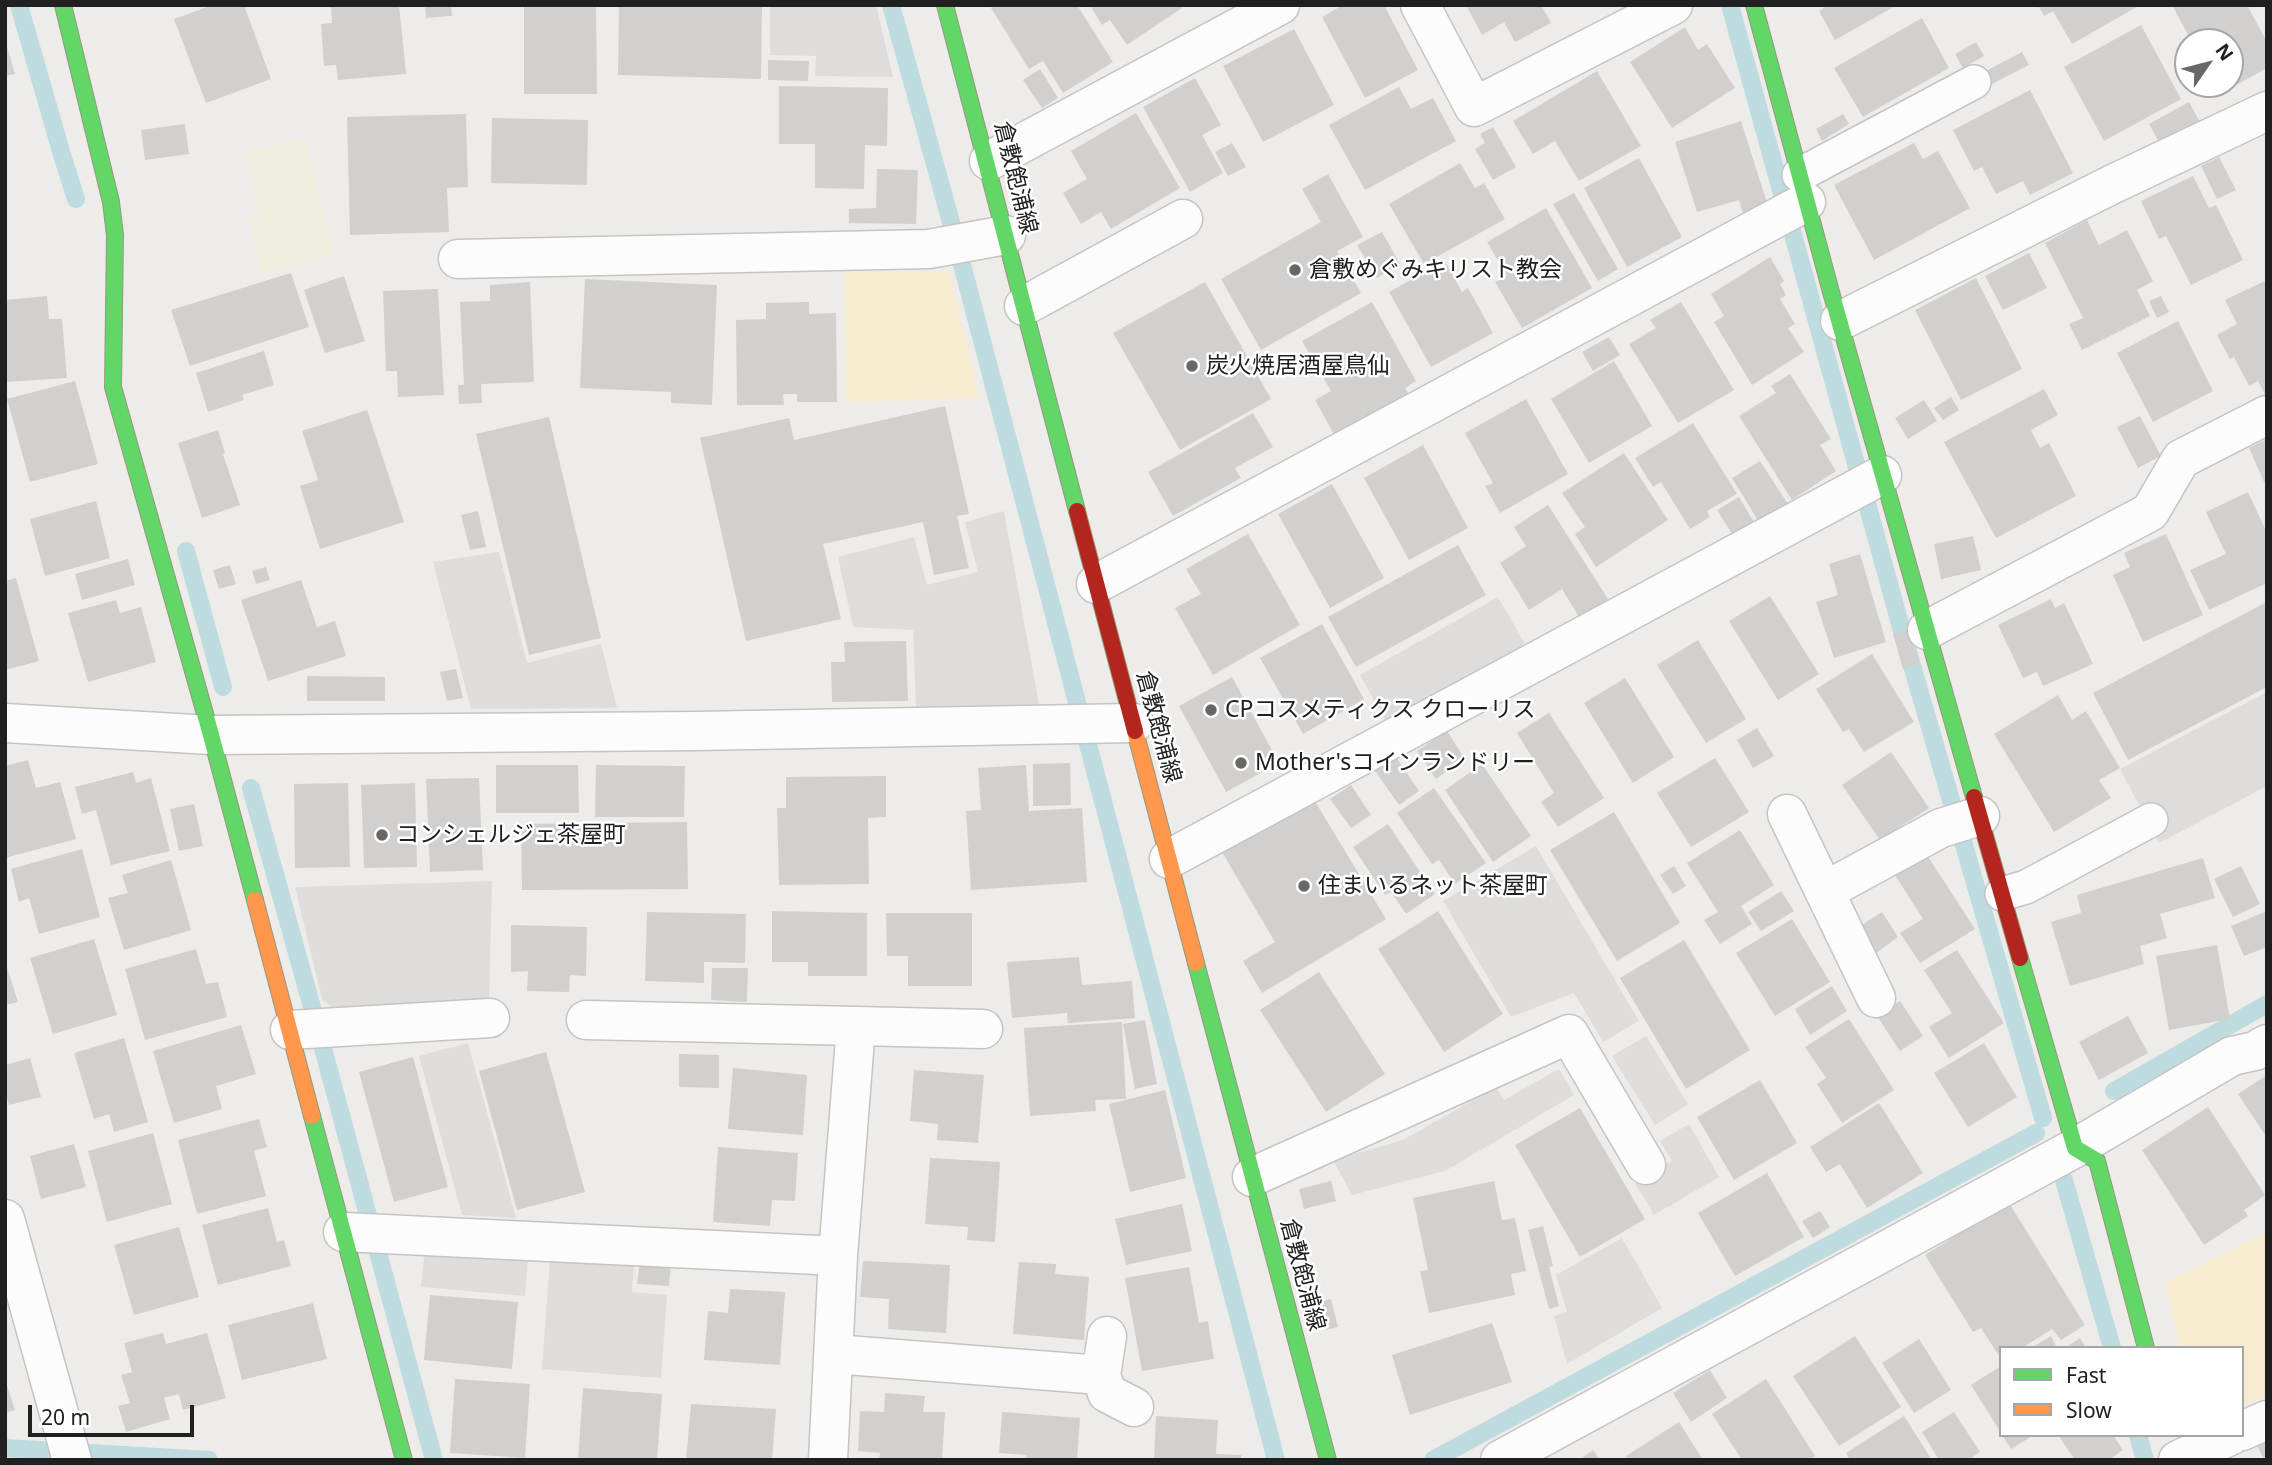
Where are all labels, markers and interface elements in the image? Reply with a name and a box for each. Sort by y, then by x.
north arrow [2174,28,2244,98]
text: N [2209,38,2240,66]
street label: 倉敷飽浦線 [988,119,1042,237]
place label: 倉敷めぐみキリスト教会 [1309,256,1562,284]
marker: 倉敷めぐみキリスト教会 [1287,262,1303,278]
place label: 炭火焼居酒屋鳥仙 [1206,352,1390,380]
marker: 炭火焼居酒屋鳥仙 [1184,358,1200,374]
street label: 倉敷飽浦線 [1130,668,1186,786]
place label: CPコスメティクス クローリス [1225,696,1535,724]
marker: CPコスメティクス クローリス [1203,702,1219,718]
place label: Mother'sコインランドリー [1255,749,1535,777]
marker: Mother'sコインランドリー [1233,755,1249,771]
place label: コンシェルジェ茶屋町 [396,821,626,849]
marker: コンシェルジェ茶屋町 [374,827,390,843]
place label: 住まいるネット茶屋町 [1318,872,1548,900]
marker: 住まいるネット茶屋町 [1296,878,1312,894]
street label: 倉敷飽浦線 [1274,1216,1330,1334]
legend [1999,1346,2244,1437]
text: Fast [2066,1361,2106,1389]
scale bar [32,1392,198,1436]
text: Slow [2066,1396,2112,1424]
text: 20 m [41,1403,90,1431]

